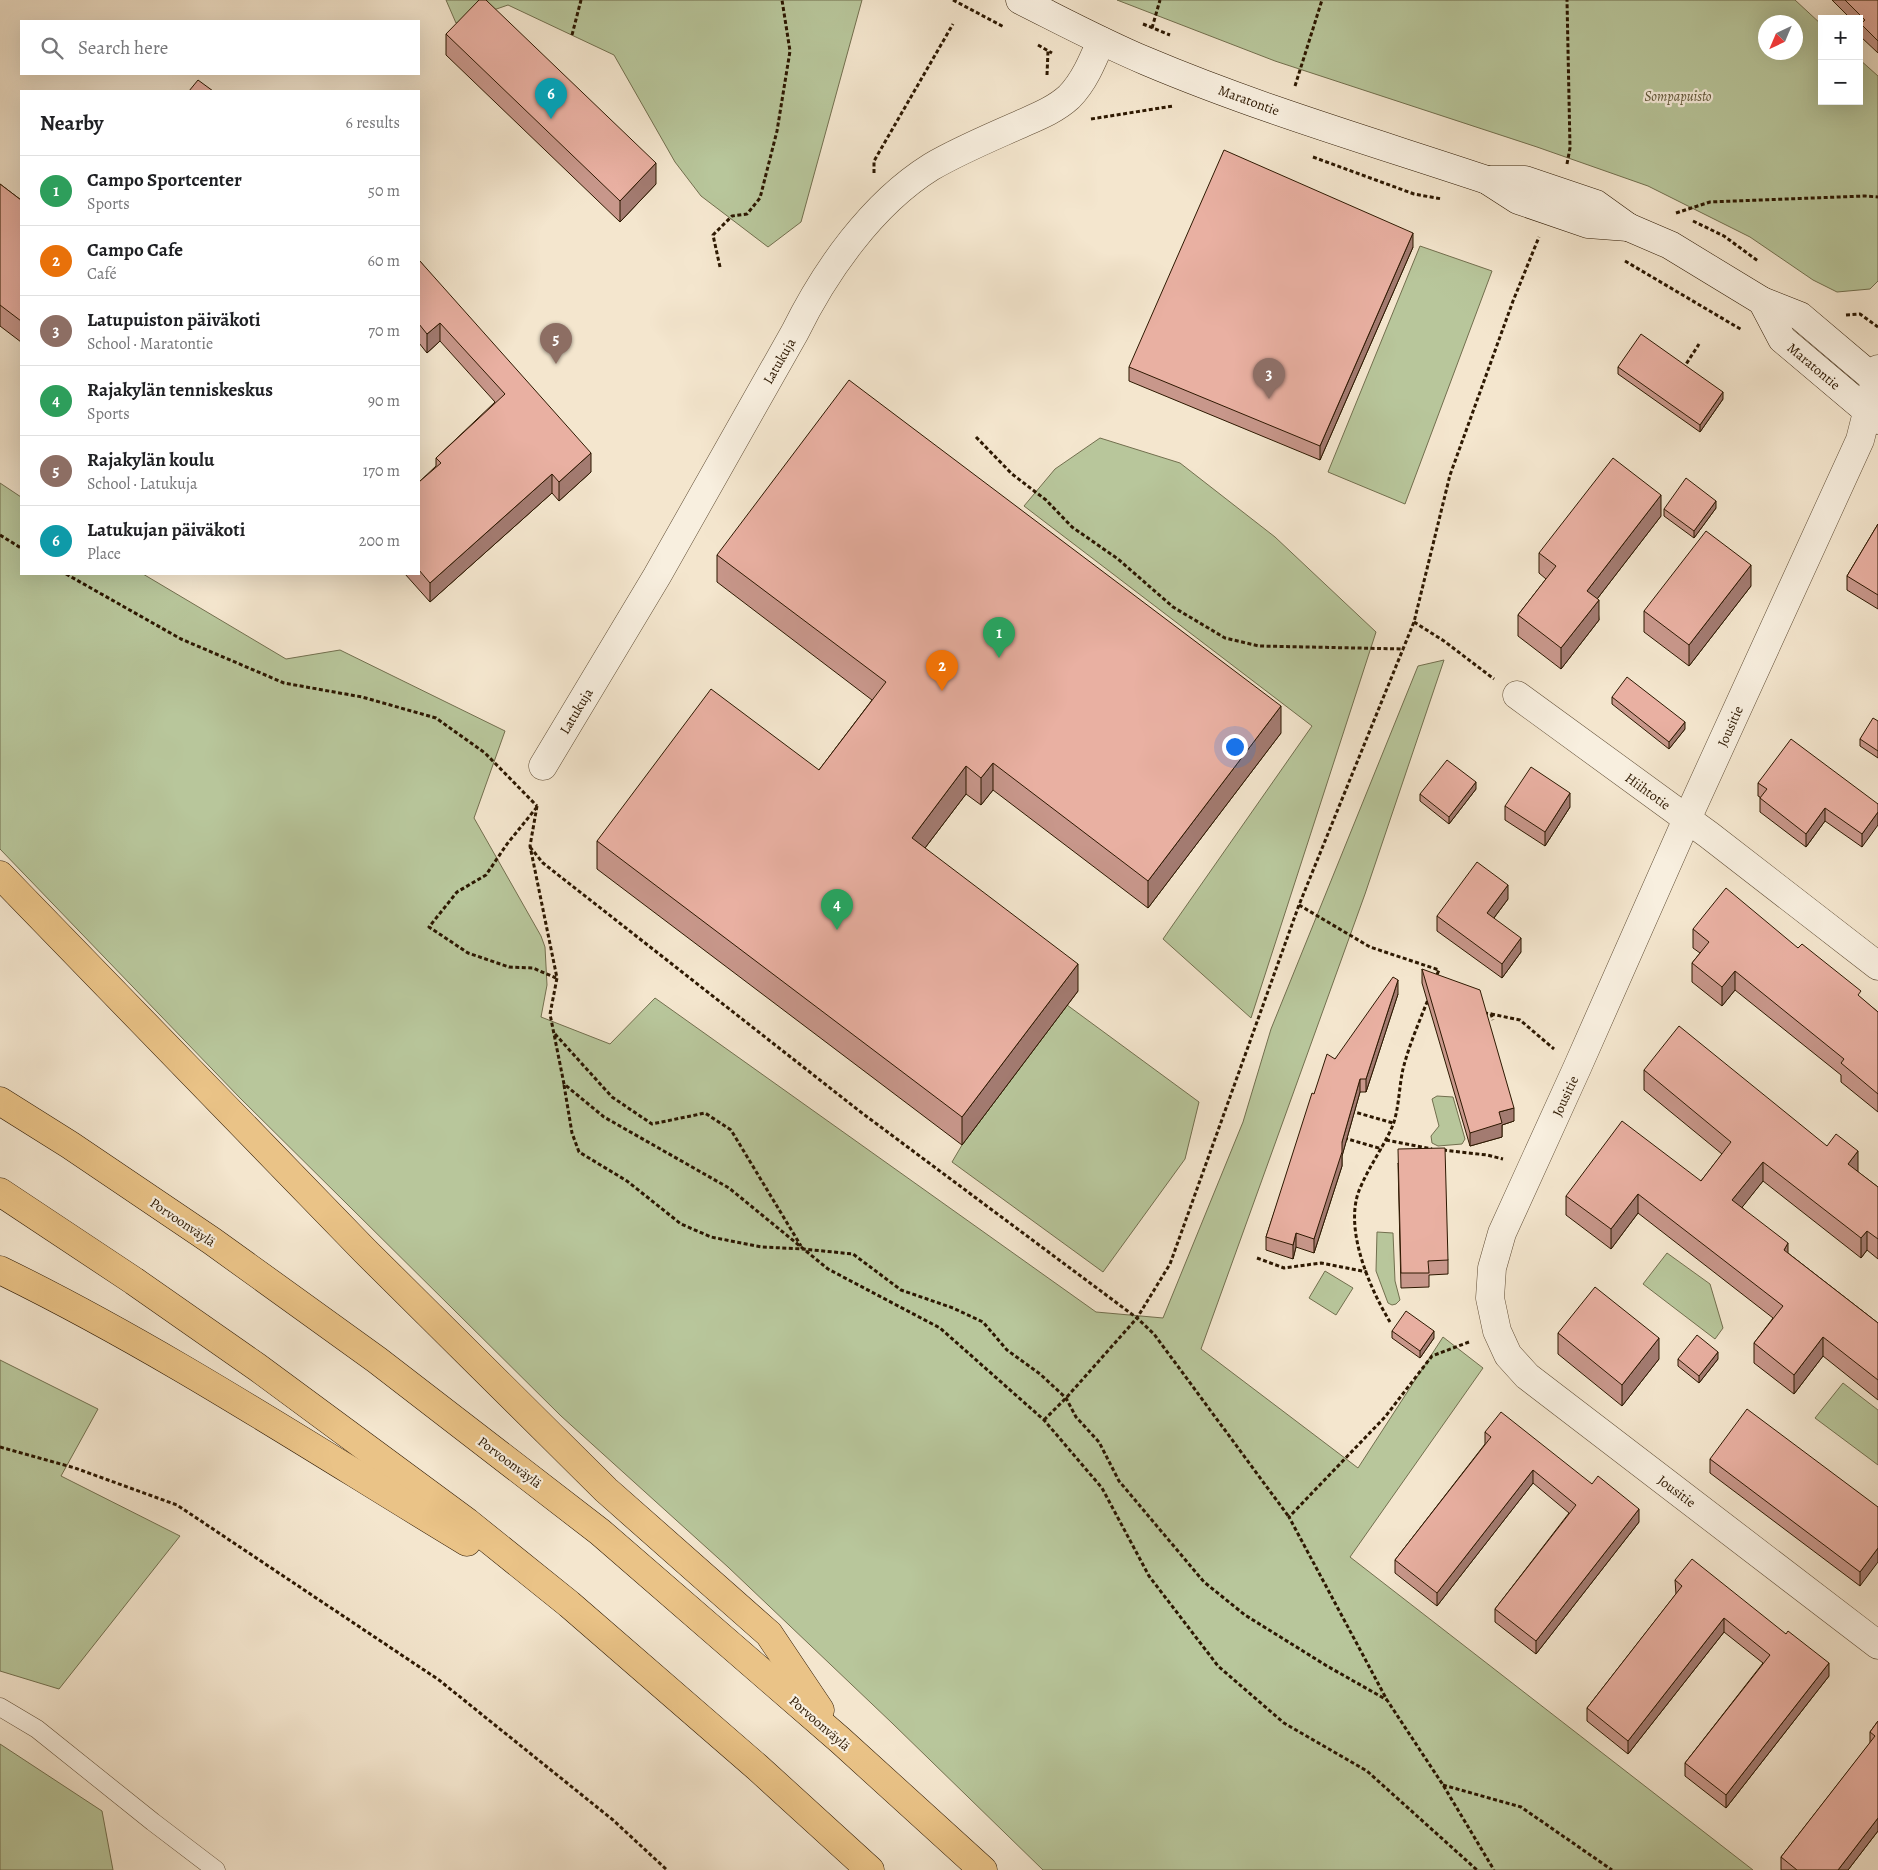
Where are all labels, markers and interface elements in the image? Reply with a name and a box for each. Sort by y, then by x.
north arrow [1758,15,1803,60]
map controls [1818,15,1863,105]
button: + [1818,15,1863,60]
search box [20,20,420,75]
icon: search [38,34,66,62]
text: Search here [78,35,168,61]
button: − [1818,60,1863,105]
pin: 6 [535,78,567,119]
street label: Maratontie [1215,81,1282,120]
park label: Sompapuisto [1644,87,1712,106]
text: Nearby [40,109,103,137]
text: 6 results [346,112,400,134]
text: Campo Sportcenter [87,167,242,193]
text: 1 [53,180,59,202]
text: 50 m [368,180,400,202]
text: Sports [87,193,130,215]
text: Campo Cafe [87,237,183,263]
text: 2 [52,250,60,272]
text: 60 m [368,250,400,272]
text: Café [87,263,117,285]
text: Latupuiston päiväkoti [87,307,261,333]
text: 3 [53,320,59,342]
text: 70 m [368,320,400,342]
pin: 5 [540,323,572,364]
text: School · Maratontie [87,333,213,355]
street label: Latukuja [759,334,800,388]
street label: Maratontie [1783,339,1844,394]
pin: 3 [1253,358,1285,399]
text: Rajakylän tenniskeskus [87,377,273,403]
text: 4 [52,390,60,412]
text: 90 m [368,390,400,412]
text: Sports [87,403,130,425]
text: Rajakylän koulu [87,447,214,473]
text: 5 [53,460,59,482]
text: 170 m [363,460,400,482]
text: School · Latukuja [87,473,197,495]
text: Latukujan päiväkoti [87,517,245,543]
text: 6 [52,530,60,552]
text: 200 m [359,530,400,552]
text: Place [87,543,121,565]
pin: 1 [983,617,1015,658]
pin: 2 [926,650,958,691]
street label: Latukuja [555,684,598,738]
street label: Jousitie [1713,703,1748,750]
your location [1222,734,1248,760]
street label: Hiihtotie [1621,768,1674,814]
pin: 4 [821,889,853,930]
street label: Jousitie [1548,1073,1583,1120]
street label: Porvoonväylä [146,1193,220,1252]
street label: Porvoonväylä [474,1432,546,1493]
street label: Jousitie [1654,1471,1700,1512]
street label: Porvoonväylä [785,1691,855,1756]

